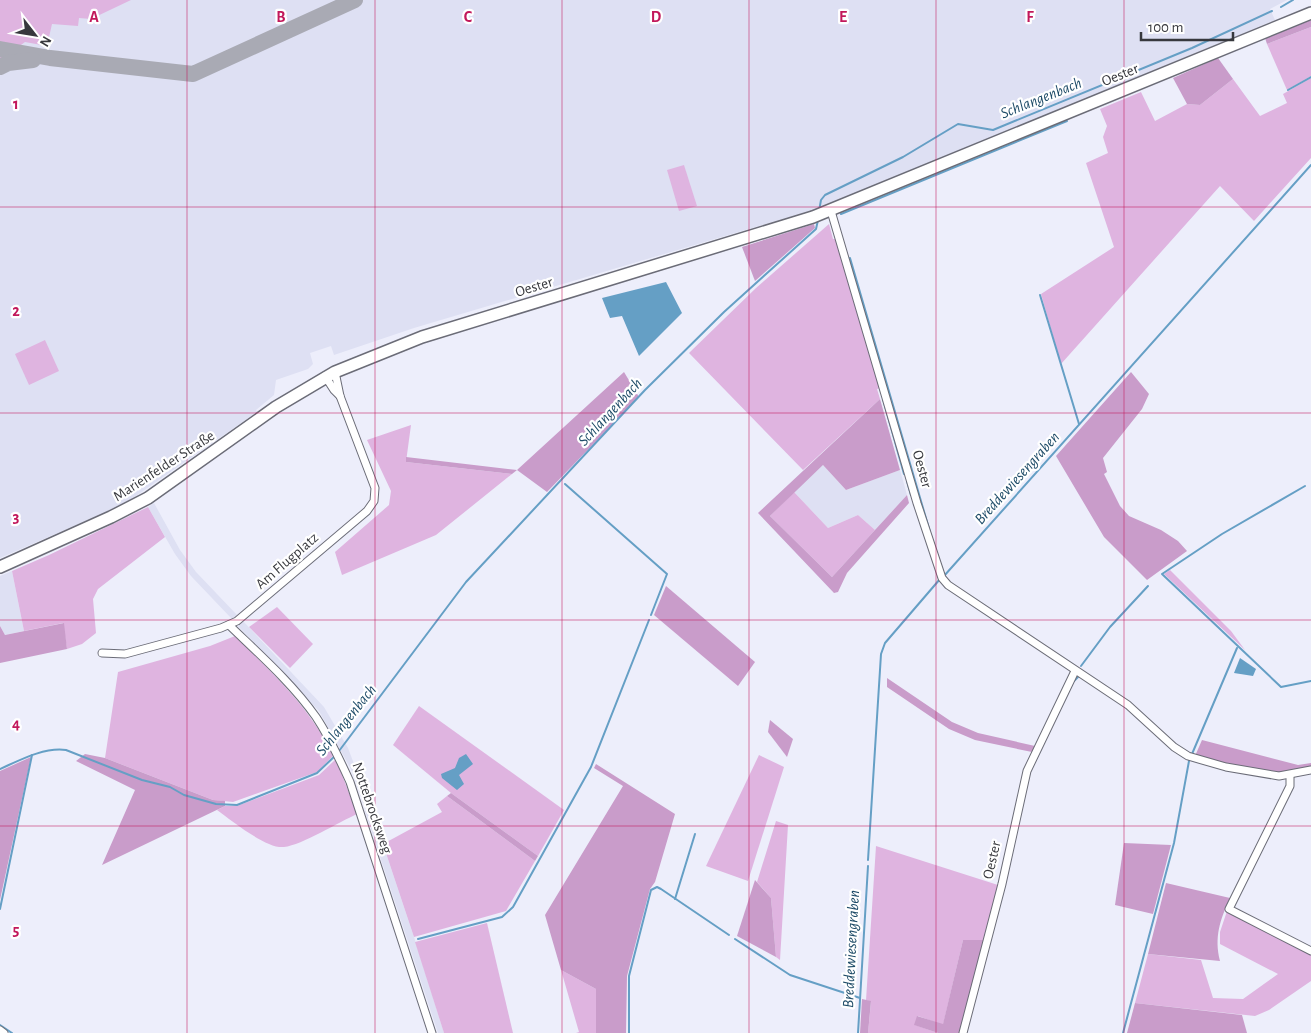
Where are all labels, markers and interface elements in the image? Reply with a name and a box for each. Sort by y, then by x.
text: A [89,9,99,25]
text: B [276,9,286,25]
text: C [464,9,473,25]
text: D [651,9,662,25]
text: E [839,9,847,25]
text: F [1026,9,1034,25]
north arrow [10,10,60,60]
scale bar [1141,10,1234,42]
text: 100 m [1148,20,1183,35]
text: N [37,33,54,49]
street label: Oester [1099,61,1141,89]
water label: Schlangenbach [998,75,1084,121]
text: 1 [13,96,19,112]
street label: Oester [513,274,555,300]
text: 2 [12,303,20,319]
water label: Schlangenbach [575,375,645,449]
street label: Marienfelder Straße [111,428,217,504]
water label: Breddewiesengraben [971,429,1063,527]
street label: Oester [910,449,935,490]
text: 3 [13,509,20,525]
street label: Am Flugplatz [253,530,321,592]
water label: Schlangenbach [313,682,379,758]
text: 4 [12,716,20,732]
street label: Nottebrocksweg [349,760,395,856]
street label: Oester [980,839,1004,880]
water label: Breddewiesengraben [840,890,862,1008]
text: 5 [13,922,20,938]

